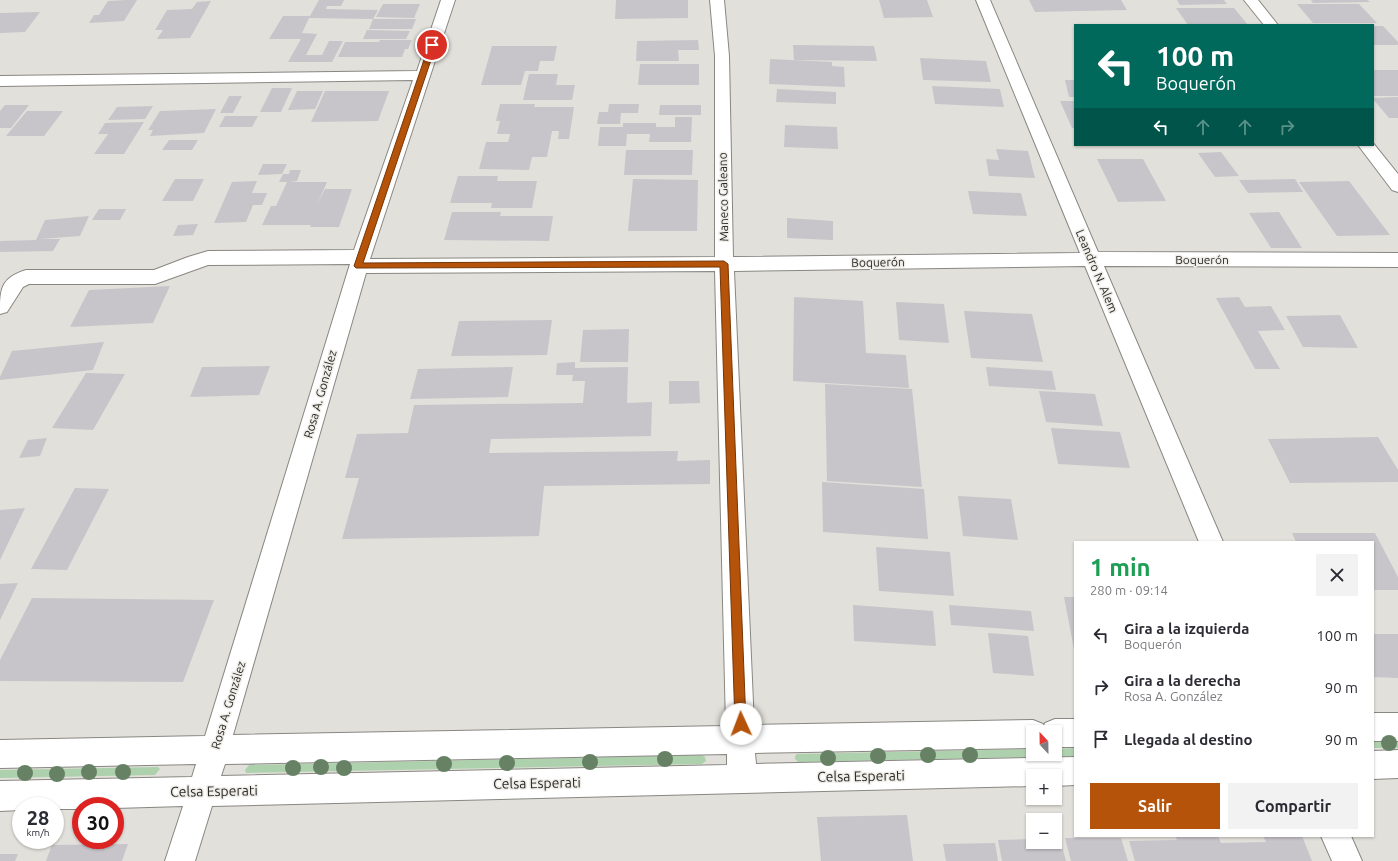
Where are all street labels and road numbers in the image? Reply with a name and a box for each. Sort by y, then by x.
street label: Maneco Galeano [716,152,730,242]
street label: Leandro N. Alem [1074,227,1120,315]
street label: Boquerón [1175,253,1229,266]
street label: Boquerón [851,255,905,269]
street label: Rosa A. González [301,348,339,440]
street label: Rosa A. González [208,659,248,751]
street label: Celsa Esperati [817,767,905,785]
street label: Celsa Esperati [493,774,581,792]
street label: Celsa Esperati [170,782,258,800]

